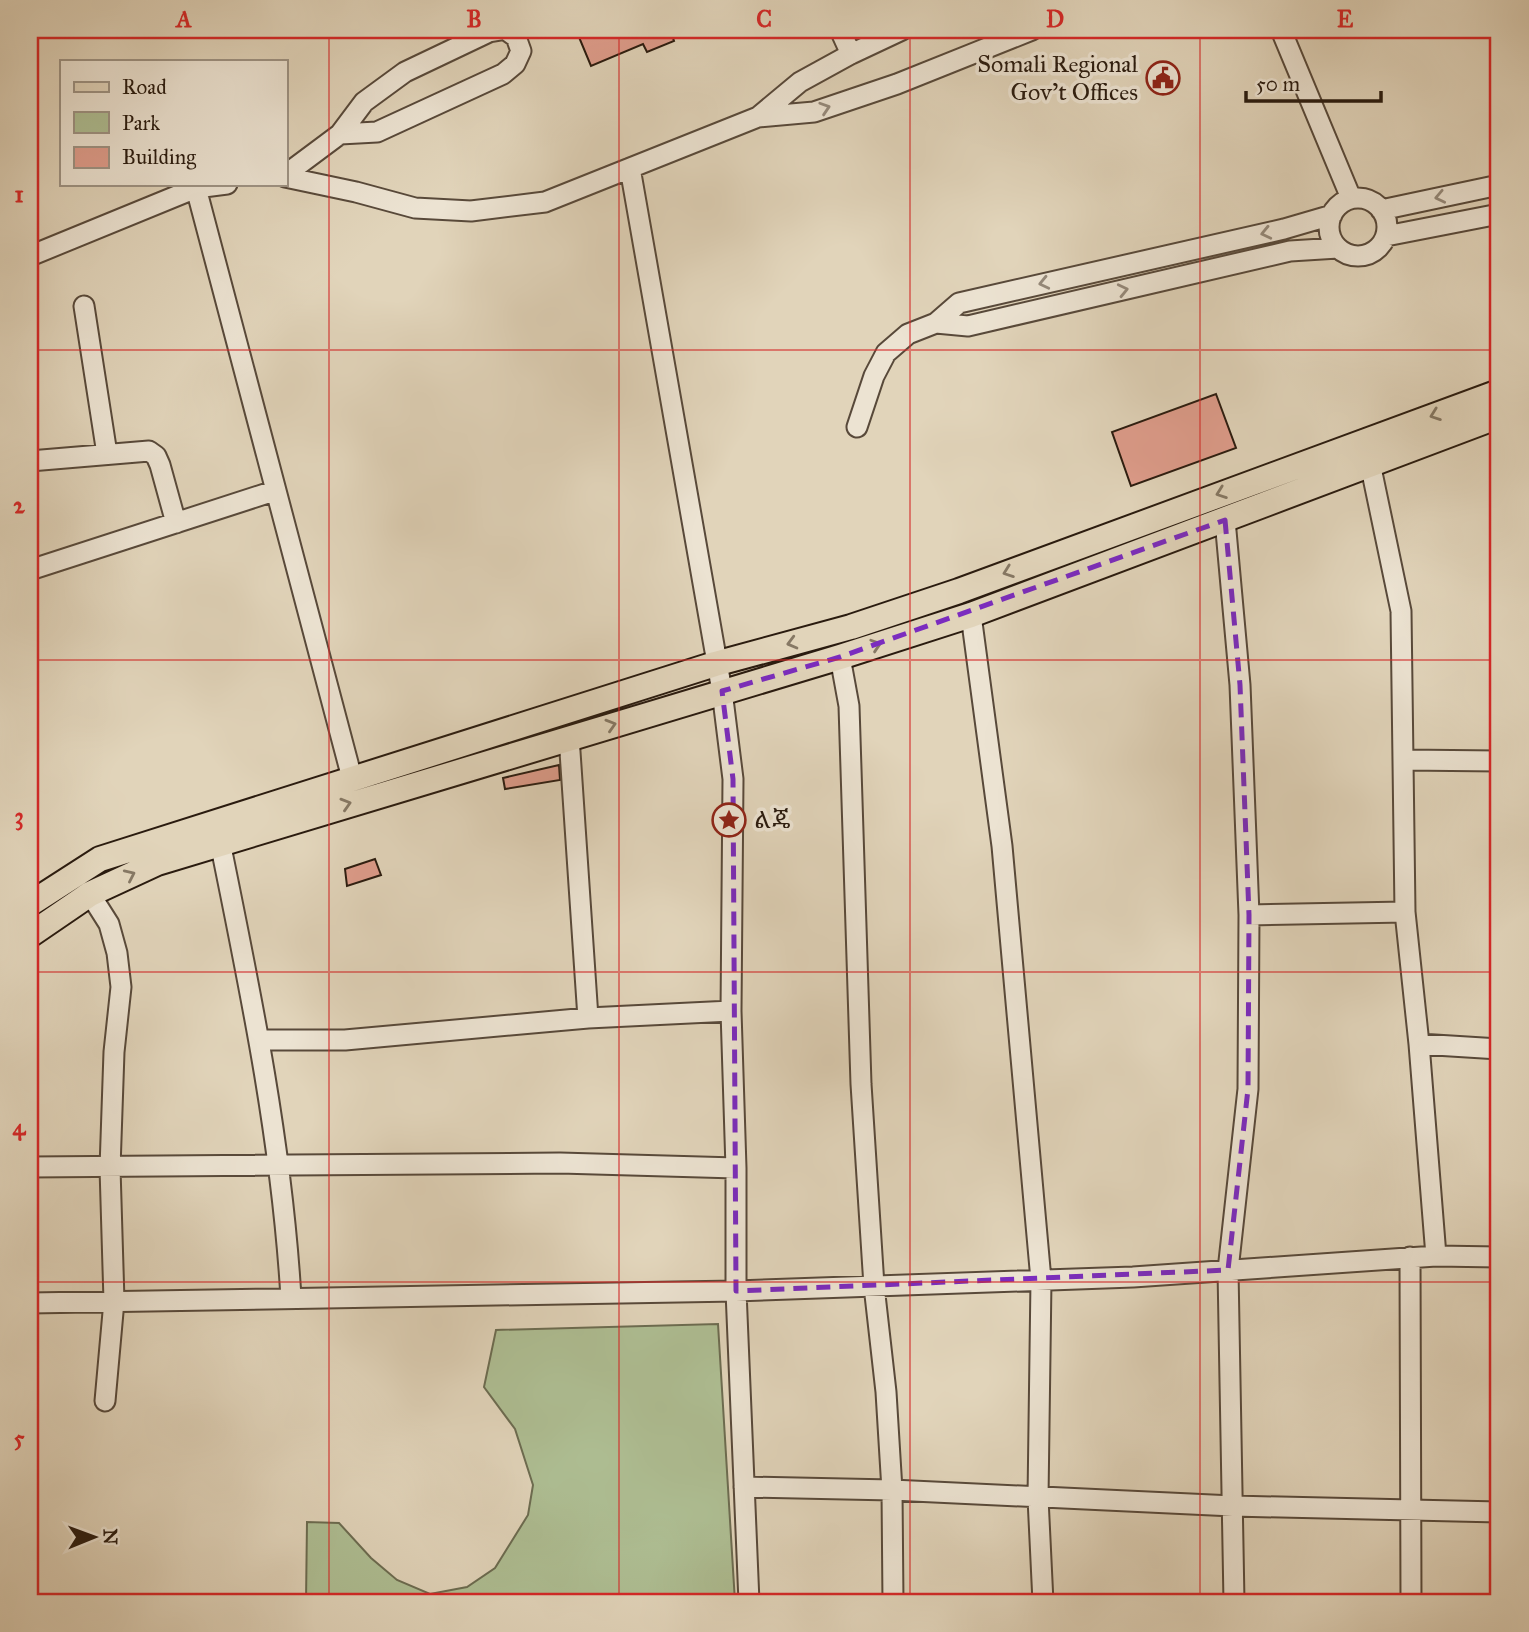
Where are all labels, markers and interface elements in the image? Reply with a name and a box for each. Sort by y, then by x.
text: A [174,5,192,33]
text: B [466,5,482,33]
text: C [756,5,772,33]
text: D [1046,5,1064,33]
text: E [1337,5,1354,33]
place label: Somali Regional Gov't Offices [977,49,1138,107]
public building icon: Somali Regional Gov't Offices [1144,59,1182,97]
legend [60,60,287,186]
scale bar [1246,60,1380,104]
text: 50 m [1256,71,1301,97]
text: Road [122,74,167,100]
one-way arrow [819,102,831,117]
text: Park [122,110,160,136]
text: Building [122,144,196,170]
text: 1 [14,180,24,208]
one-way arrow [1434,189,1446,204]
one-way arrow [1260,225,1272,240]
one-way arrow [1038,275,1050,290]
one-way arrow [1117,284,1129,298]
one-way arrow [1430,407,1442,421]
one-way arrow [1216,485,1228,499]
text: 2 [13,491,25,519]
one-way arrow [1003,564,1015,578]
one-way arrow [786,635,798,649]
one-way arrow [870,639,882,654]
one-way arrow [605,718,617,733]
one-way arrow [340,798,352,813]
place icon: ልጄ [710,801,748,839]
text: 3 [14,802,24,831]
place label: ልጄ [754,805,790,835]
one-way arrow [123,869,135,883]
text: 4 [13,1113,27,1141]
text: 5 [14,1424,25,1452]
north arrow [60,1502,130,1572]
text: N [99,1528,122,1545]

